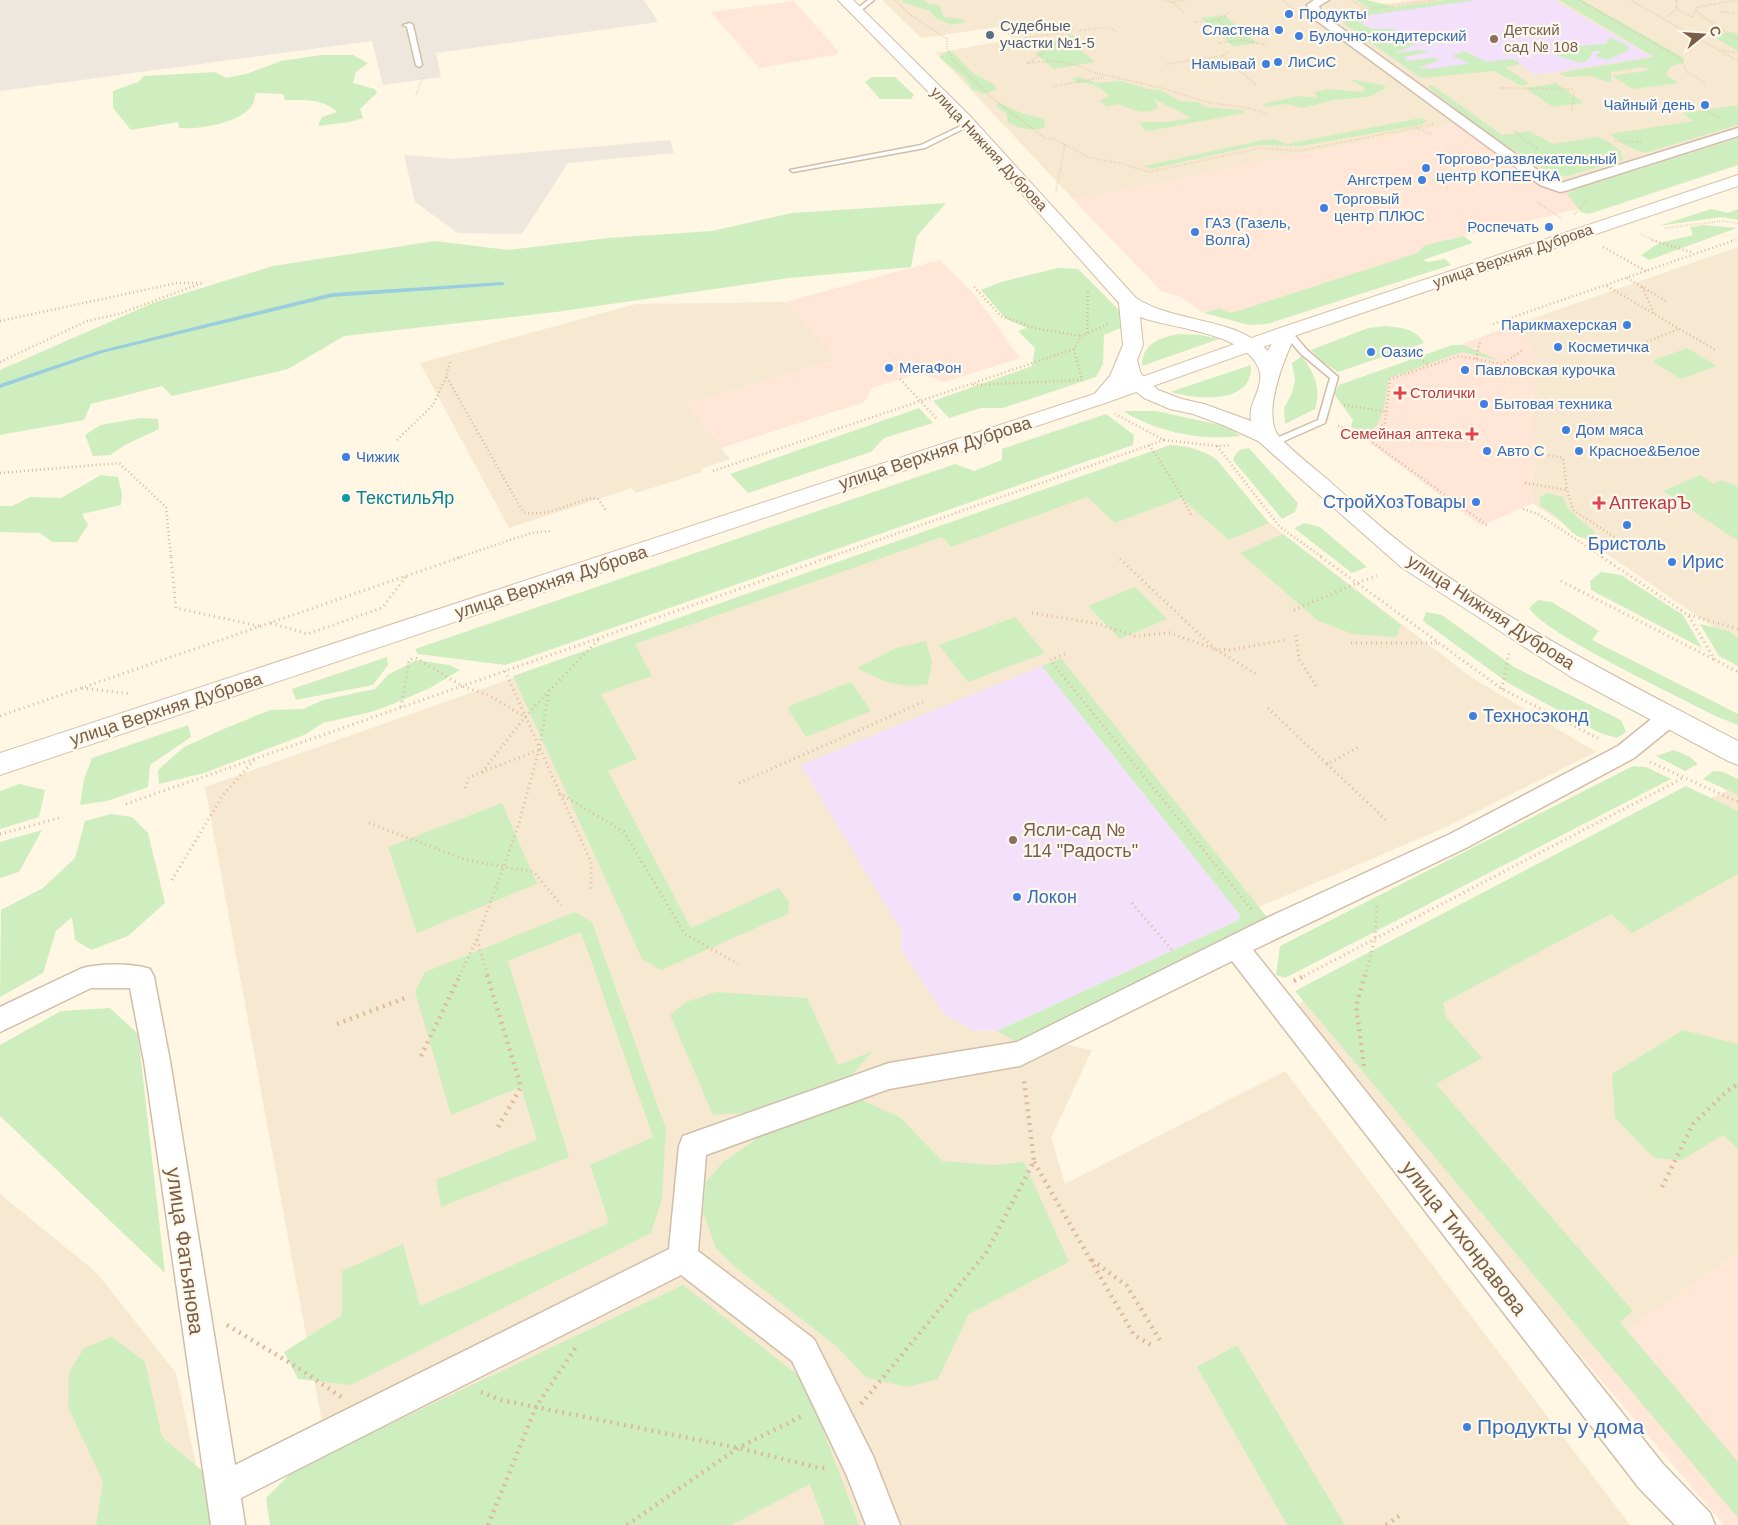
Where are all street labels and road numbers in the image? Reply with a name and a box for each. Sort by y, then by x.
street label: улица Нижняя Дуброва [928,83,1052,215]
street label: улица Верхняя Дуброва [1431,220,1596,291]
street label: улица Верхняя Дуброва [836,412,1035,494]
street label: улица Верхняя Дуброва [452,541,651,623]
street label: улица Нижняя Дуброва [1404,550,1579,674]
street label: улица Верхняя Дуброва [67,668,266,750]
street label: улица Тихонравова [1397,1156,1532,1320]
street label: улица Фатьянова [162,1166,209,1336]

